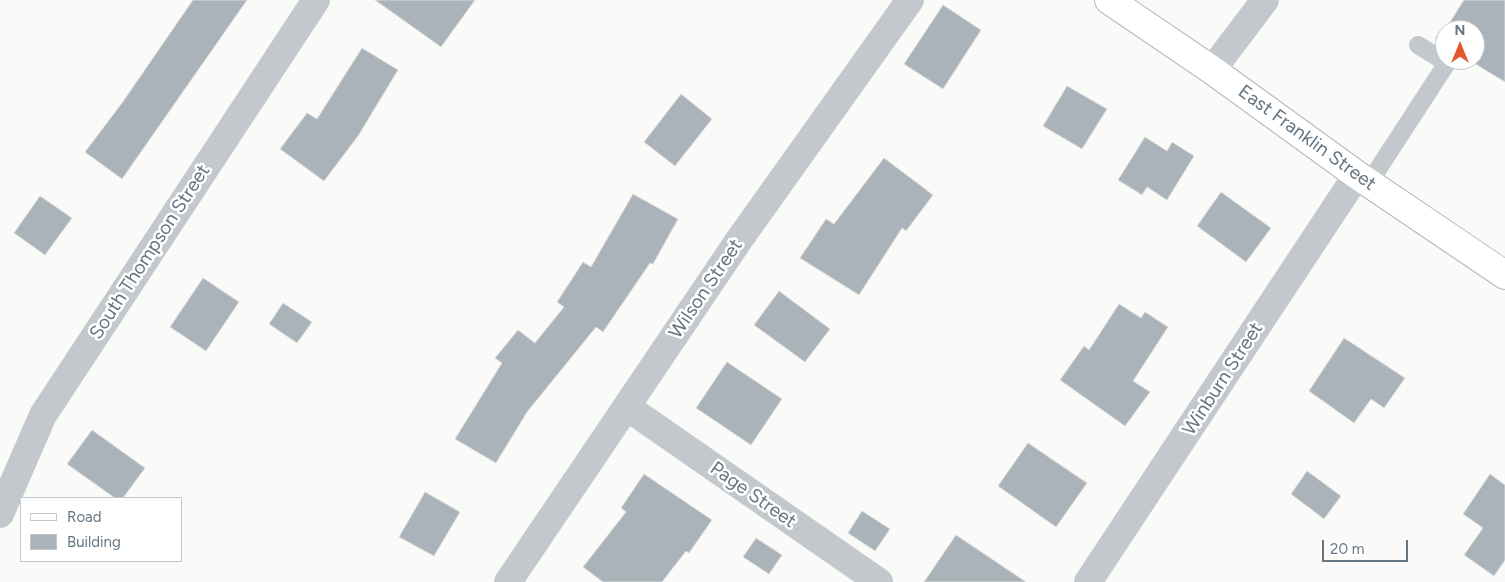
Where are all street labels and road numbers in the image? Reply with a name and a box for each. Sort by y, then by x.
street label: East Franklin Street [1234,80,1380,196]
street label: South Thompson Street [85,160,215,344]
street label: Wilson Street [664,235,748,343]
street label: Winburn Street [1178,318,1268,440]
street label: Page Street [706,457,800,533]

